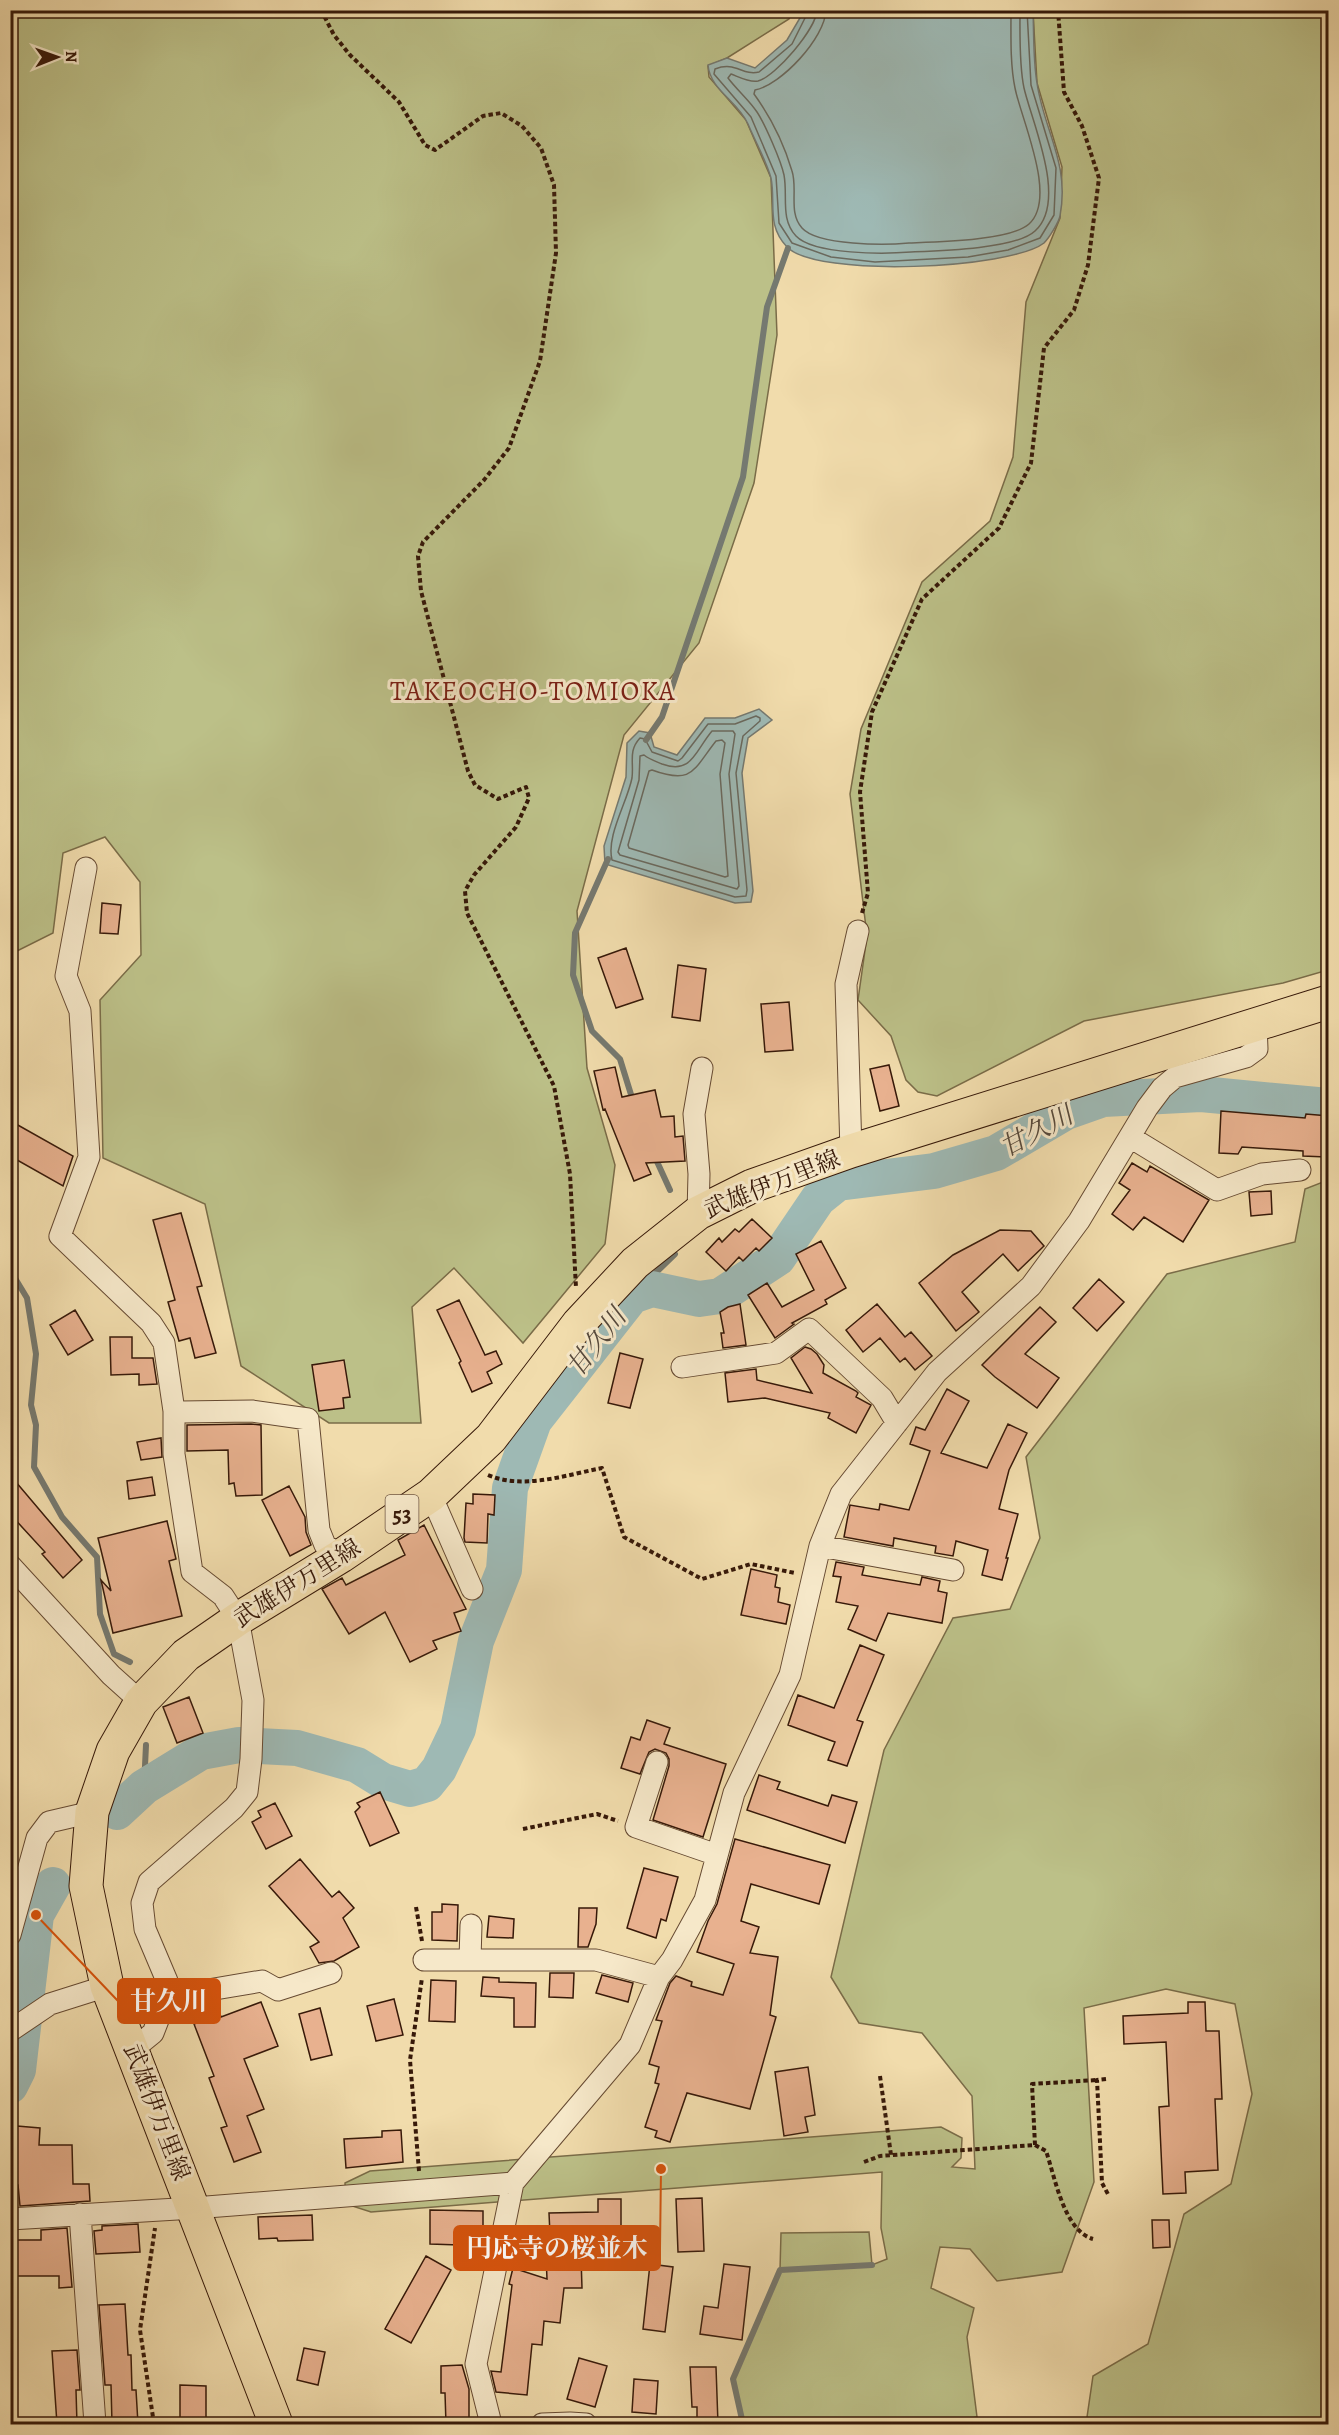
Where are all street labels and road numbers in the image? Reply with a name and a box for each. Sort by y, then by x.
street label: 武雄伊万里線 [699,1142,845,1226]
road number: 53 [386,1495,418,1533]
street label: 武雄伊万里線 [227,1531,367,1635]
street label: 武雄伊万里線 [116,2039,198,2185]

